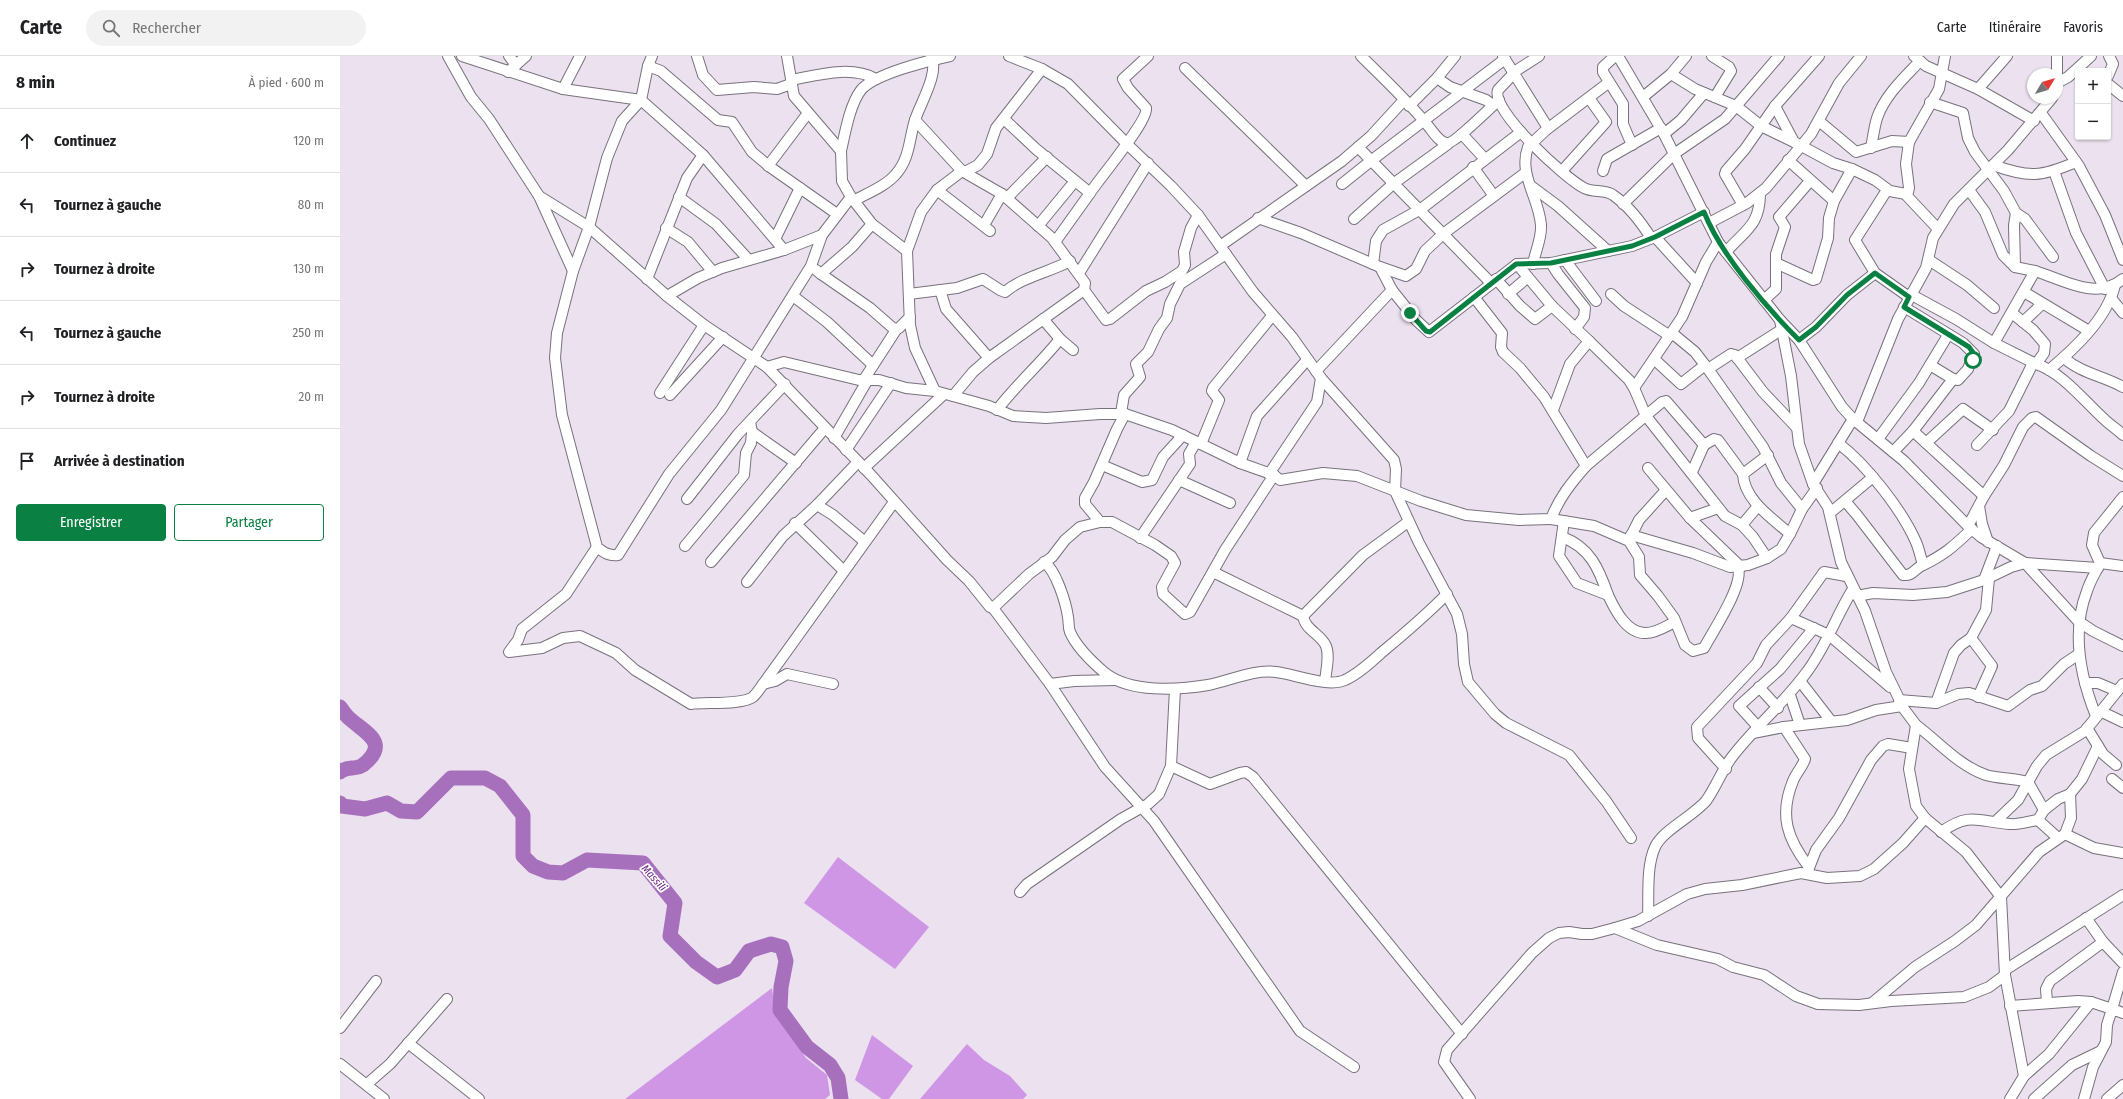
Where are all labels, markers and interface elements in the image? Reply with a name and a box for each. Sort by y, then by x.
search box [86,10,366,46]
text: Carte [20,16,62,39]
icon: search [100,17,122,39]
text: Rechercher [132,19,201,37]
text: Carte [1937,19,1967,36]
text: Itinéraire [1989,19,2041,36]
text: Favoris [2063,19,2103,36]
north arrow [2027,68,2063,104]
map controls [2075,68,2111,140]
button: + [2075,68,2111,104]
text: 8 min [16,72,55,93]
text: À pied · 600 m [249,75,324,90]
button: − [2075,104,2111,140]
icon: ahead [16,130,38,152]
text: Continuez [54,132,116,150]
text: 120 m [293,133,324,148]
icon: left [16,194,38,216]
text: Tournez à gauche [54,196,161,214]
text: 80 m [298,197,324,212]
icon: right [16,258,38,280]
text: Tournez à droite [54,260,155,278]
text: 130 m [293,261,324,276]
route end [1401,304,1419,322]
icon: left [16,322,38,344]
text: Tournez à gauche [54,324,161,342]
text: 250 m [292,325,324,340]
route start [1964,351,1982,369]
icon: right [16,386,38,408]
text: Tournez à droite [54,388,155,406]
text: 20 m [298,389,324,404]
icon: arrive [16,450,38,472]
text: Arrivée à destination [54,452,185,470]
button: Enregistrer [16,504,166,541]
button: Partager [174,504,324,541]
water label: Massili [639,862,669,894]

